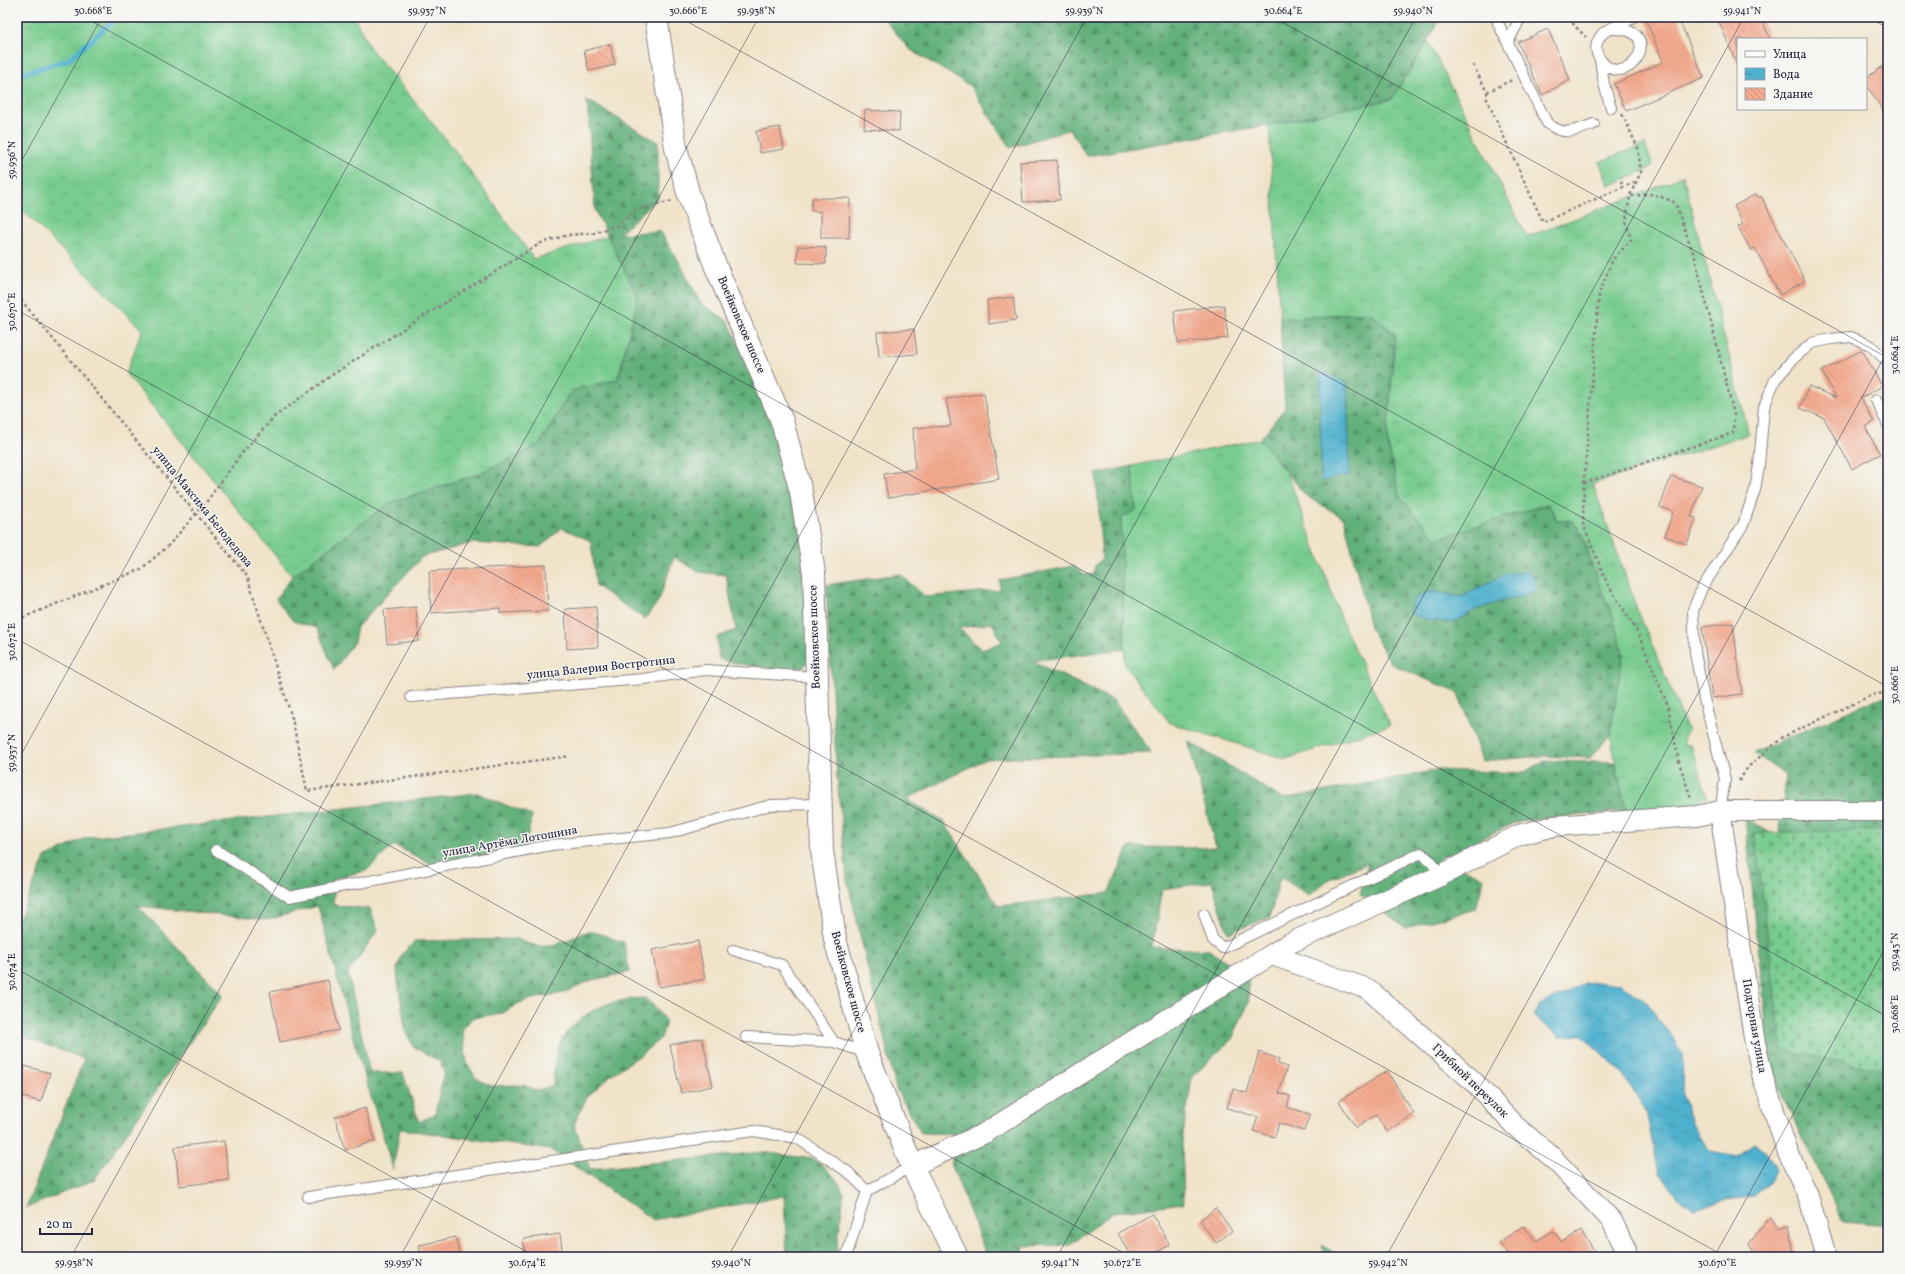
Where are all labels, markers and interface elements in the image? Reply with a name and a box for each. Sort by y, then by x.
text: 30.668°E [74,4,112,18]
text: 59.937°N [408,4,447,18]
text: 30.666°E [669,4,707,18]
text: 59.938°N [737,4,776,18]
text: 59.939°N [1065,4,1104,18]
text: 30.664°E [1264,4,1302,18]
text: 59.940°N [1393,4,1433,18]
text: 59.941°N [1723,4,1762,18]
legend [1737,38,1867,110]
text: Улица [1773,47,1806,63]
text: Вода [1773,67,1800,83]
text: Здание [1773,87,1813,103]
text: 59.936°N [5,140,19,179]
street label: Воейковское шоссе [713,274,769,376]
text: 30.670°E [5,293,19,331]
text: 30.664°E [1888,336,1902,374]
street label: улица Максима Белодедова [148,443,256,571]
street label: Воейковское шоссе [805,584,825,689]
text: 30.672°E [5,623,19,661]
street label: улица Валерия Востротина [526,652,676,684]
text: 30.666°E [1888,666,1902,704]
text: 59.937°N [5,733,19,772]
street label: улица Артёма Лотошина [441,822,579,862]
street label: Воейковское шоссе [827,930,869,1035]
text: 59.943°N [1888,932,1902,971]
text: 30.674°E [5,953,19,991]
street label: Подгорная улица [1738,978,1770,1074]
text: 30.668°E [1888,995,1902,1033]
street label: Грибной переулок [1428,1040,1512,1122]
scale bar [40,1210,92,1236]
text: 20 m [46,1217,73,1233]
text: 59.938°N [55,1256,94,1270]
text: 59.939°N [384,1256,423,1270]
text: 30.674°E [508,1256,546,1270]
text: 59.940°N [711,1256,751,1270]
text: 59.941°N [1041,1256,1080,1270]
text: 30.672°E [1103,1256,1141,1270]
text: 59.942°N [1368,1256,1408,1270]
text: 30.670°E [1698,1256,1736,1270]

